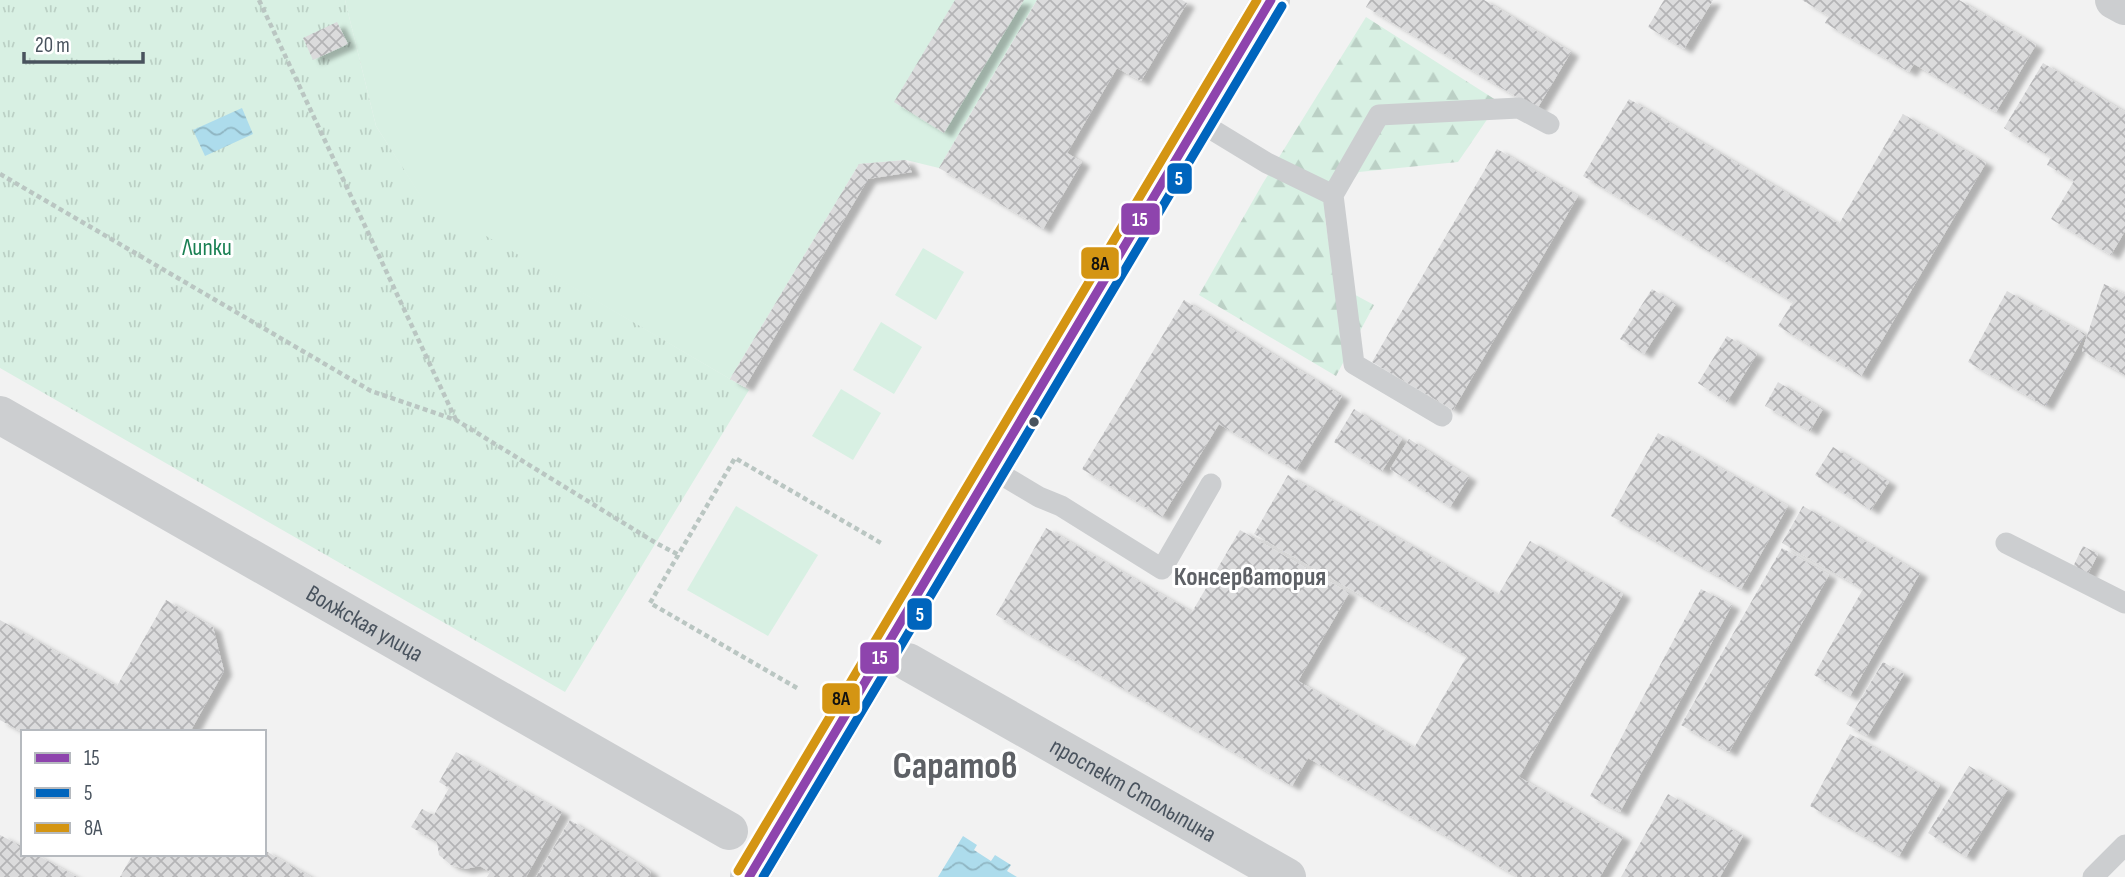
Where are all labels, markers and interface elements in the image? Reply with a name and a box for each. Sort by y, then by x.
scale bar [24,21,144,65]
text: 20 m [35,33,70,58]
line badge: 5 [1166,162,1193,195]
text: 5 [1175,168,1183,191]
line badge: 15 [1120,202,1161,236]
text: 15 [1132,209,1148,232]
park label: Липки [181,233,232,262]
line badge: 8А [1080,246,1120,280]
text: 8А [1091,253,1110,276]
unlabelled marker [1027,415,1041,429]
district label: Консерватория [1174,562,1326,593]
street label: Волжская улица [301,579,428,668]
line badge: 5 [906,597,933,631]
text: 5 [916,604,924,627]
line badge: 15 [859,641,900,675]
text: 15 [872,647,888,670]
line badge: 8А [821,682,861,715]
text: 8А [832,688,851,711]
legend [21,730,266,856]
street label: проспект Столыпина [1045,732,1221,849]
district label: Саратов [893,744,1017,789]
text: 15 [84,746,100,771]
text: 5 [84,781,92,806]
text: 8А [84,816,103,841]

